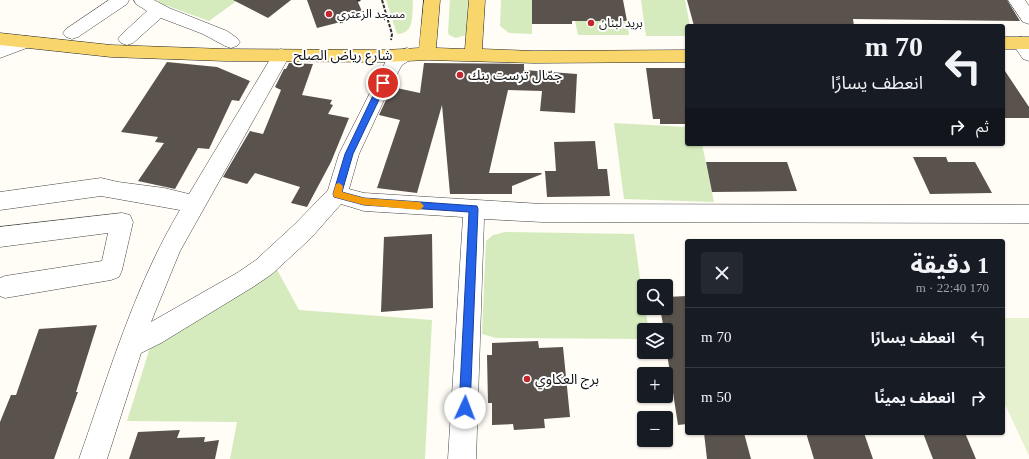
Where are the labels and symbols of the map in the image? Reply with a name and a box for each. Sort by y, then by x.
place label: مسجد الزعتري [337,7,405,24]
marker: مسجد الزعتري [324,9,334,19]
place label: بريد لبنان [599,16,643,30]
marker: بريد لبنان [586,18,596,28]
street label: شارع رياض الصلح [293,48,393,66]
pin [366,66,400,100]
place label: جمّال ترست بنك [468,68,562,84]
marker: جمّال ترست بنك [455,70,465,80]
place label: برج العكاوي [535,372,599,390]
marker: برج العكاوي [522,374,532,384]
position arrow [444,387,486,429]

